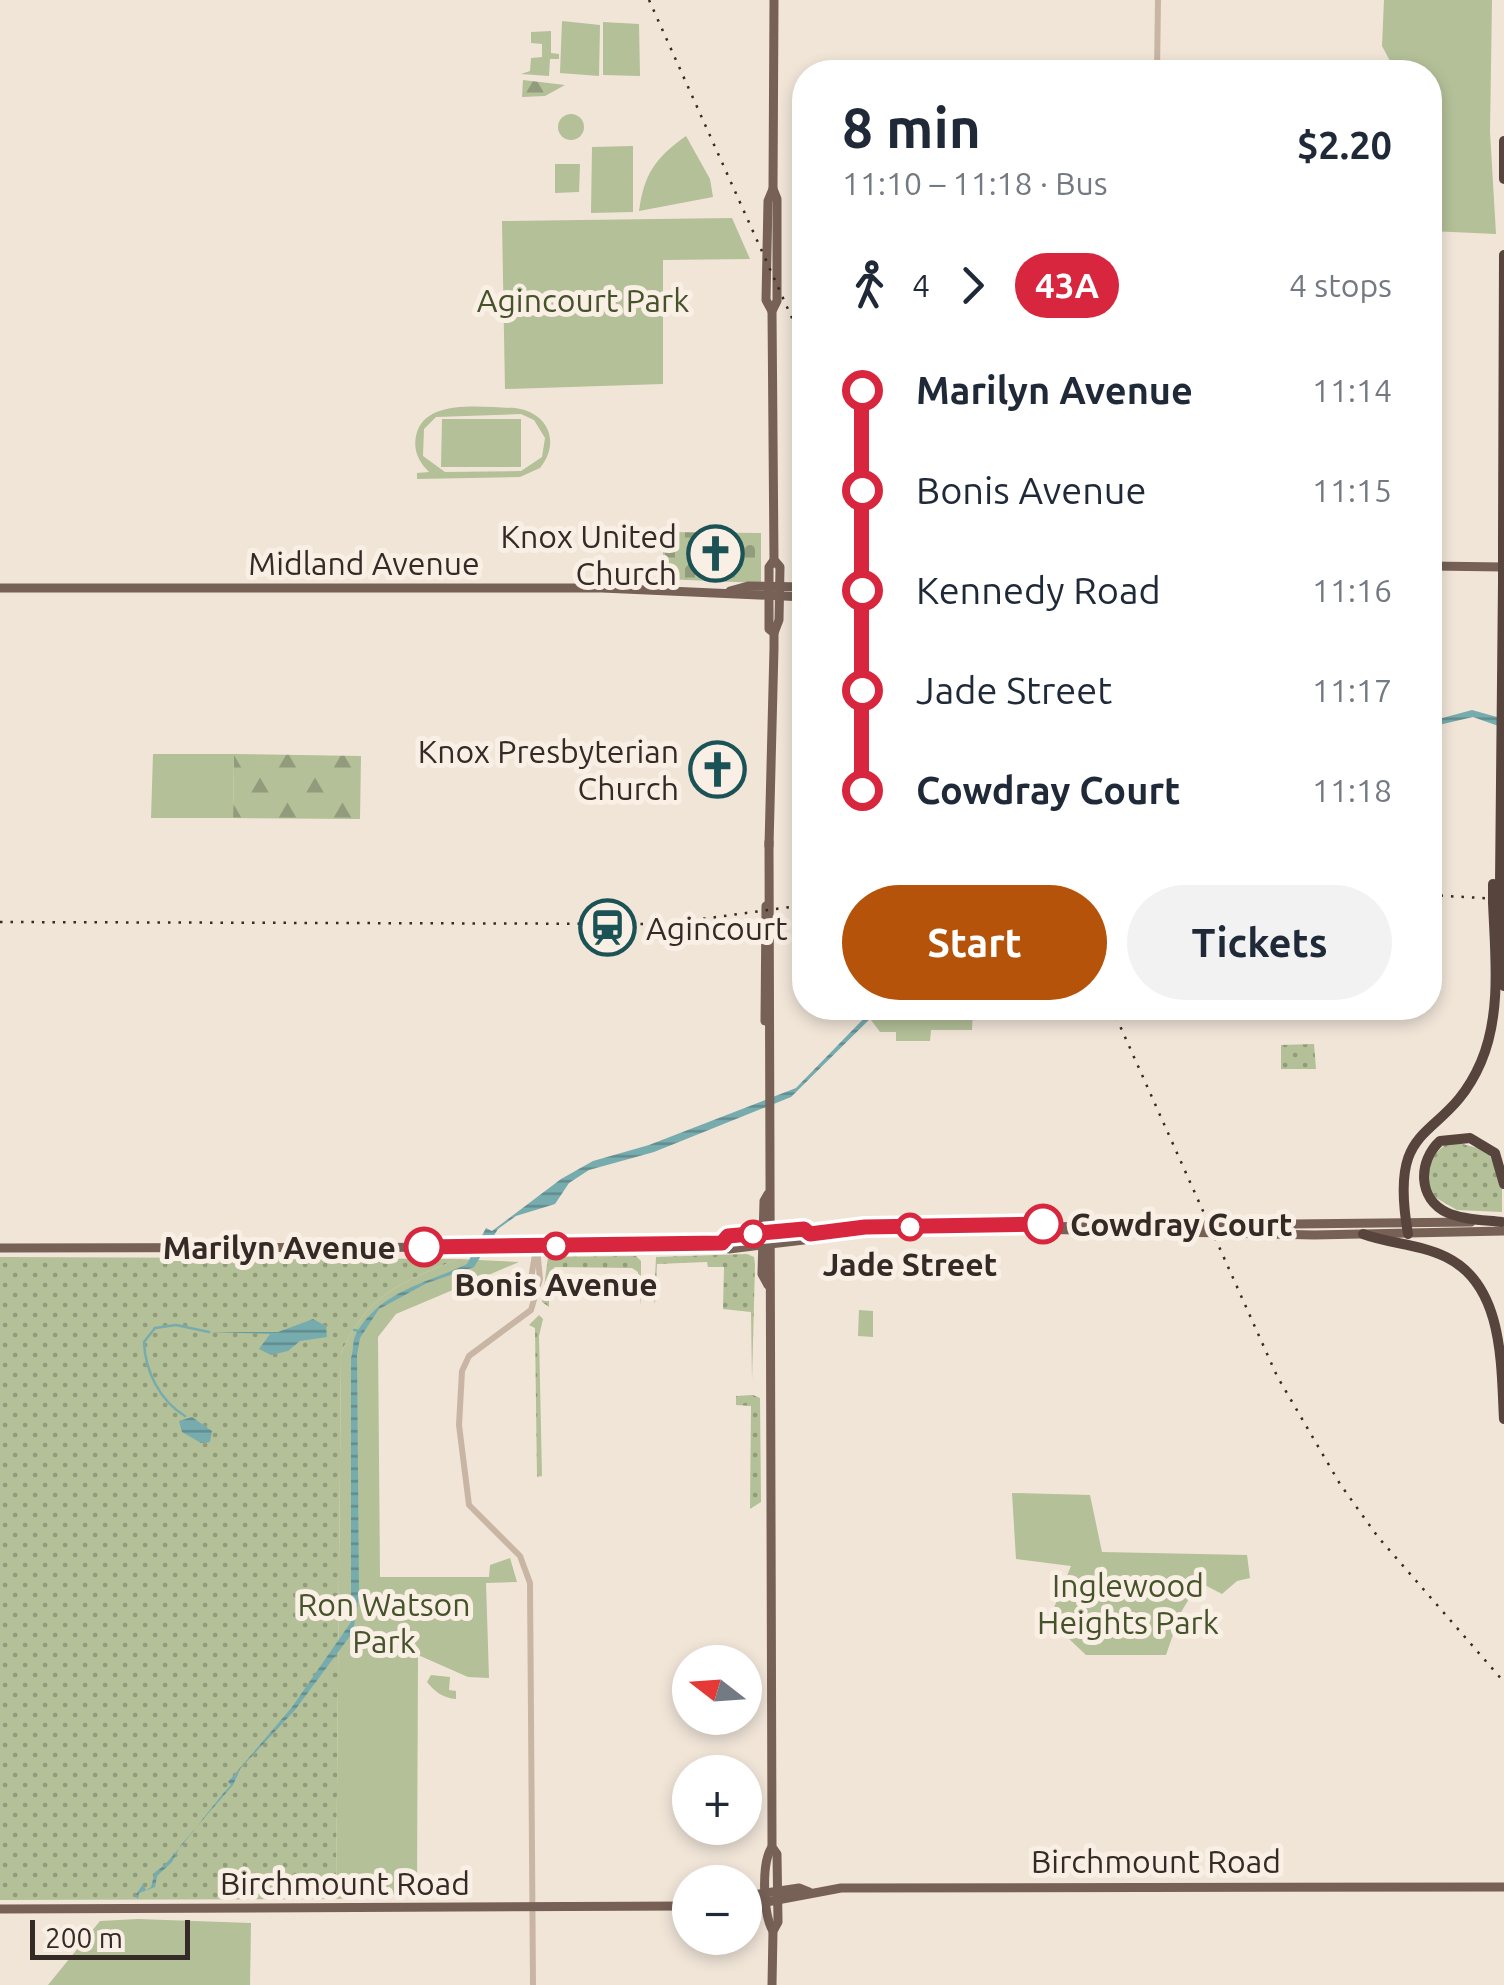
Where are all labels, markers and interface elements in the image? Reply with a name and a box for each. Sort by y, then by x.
text: 8 min [842,97,981,158]
text: $2.20 [1297,124,1392,166]
text: 11:10 – 11:18 · Bus [842,165,1108,201]
icon: walk [842,258,897,313]
icon: forward [945,258,1000,313]
text: 43A [1035,265,1099,305]
text: 4 [912,267,930,303]
text: 4 stops [1289,267,1392,303]
park label: Agincourt Park [477,282,689,318]
text: Marilyn Avenue [916,369,1193,411]
text: 11:14 [1312,372,1392,408]
text: Bonis Avenue [916,469,1147,511]
text: 11:15 [1312,472,1392,508]
place label: Knox United Church [501,518,677,591]
church icon: Knox United Church [686,524,746,584]
street label: Midland Avenue [248,545,480,581]
text: Kennedy Road [916,569,1161,611]
text: 11:16 [1312,572,1392,608]
text: Jade Street [916,669,1112,711]
text: 11:17 [1312,672,1392,708]
place label: Knox Presbyterian Church [418,733,679,806]
church icon: Knox Presbyterian Church [688,739,748,799]
text: Cowdray Court [916,769,1180,811]
text: 11:18 [1312,772,1392,808]
button: Start [842,885,1107,1000]
button: Tickets [1127,885,1392,1000]
station icon: Agincourt [577,898,637,958]
place label: Agincourt [646,910,788,946]
marker: Cowdray Court [1024,1205,1062,1243]
place label: Cowdray Court [1070,1206,1293,1242]
marker: Jade Street [897,1214,923,1240]
unlabelled marker [740,1221,766,1247]
marker: Marilyn Avenue [405,1228,443,1266]
place label: Marilyn Avenue [163,1229,396,1265]
marker: Bonis Avenue [543,1233,569,1259]
place label: Jade Street [823,1246,997,1282]
place label: Bonis Avenue [454,1266,658,1302]
park label: Inglewood Heights Park [1037,1567,1219,1640]
park label: Ron Watson Park [297,1586,471,1659]
north arrow [672,1645,762,1735]
map controls [672,1645,762,1955]
button: + [672,1755,762,1845]
street label: Birchmount Road [1031,1843,1281,1879]
street label: Birchmount Road [220,1865,470,1901]
button: − [672,1865,762,1955]
scale bar [30,1915,190,1960]
text: 200 m [45,1922,123,1953]

